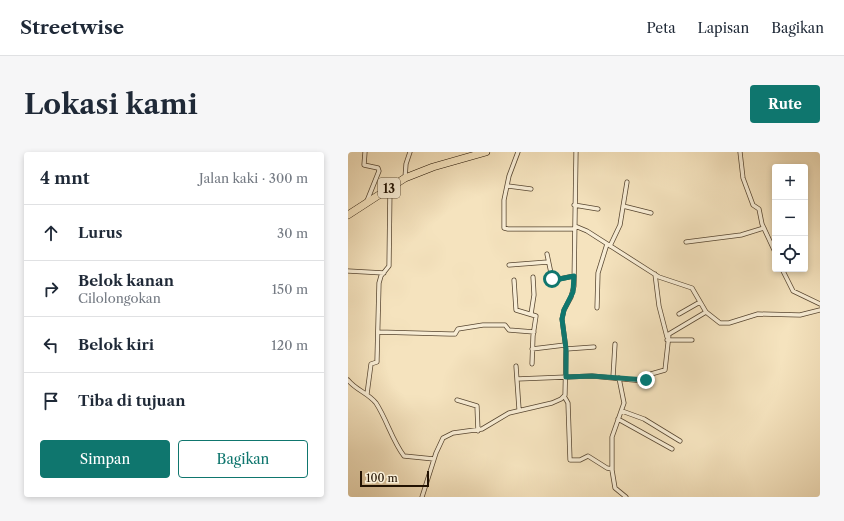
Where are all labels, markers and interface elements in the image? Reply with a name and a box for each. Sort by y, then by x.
text: Streetwise [20,16,124,39]
text: Peta [646,19,676,37]
text: Lapisan [698,19,749,37]
text: Bagikan [771,19,824,37]
button: Rute [750,85,820,123]
text: Lokasi kami [24,87,198,121]
map controls [772,164,808,272]
button: + [772,164,808,200]
text: 4 mnt [40,168,90,188]
text: Jalan kaki · 300 m [199,170,308,186]
road number: 13 [378,178,400,198]
button: − [772,200,808,236]
icon: ahead [40,222,62,244]
text: Lurus [78,223,123,242]
text: 30 m [277,225,308,241]
button: locate [772,236,808,272]
route start [543,270,561,288]
text: Belok kanan [78,271,174,290]
icon: right [40,278,62,300]
text: 150 m [272,281,308,297]
text: Cilolongokan [78,290,161,306]
icon: left [40,334,62,356]
text: Belok kiri [78,335,154,354]
text: 120 m [271,337,308,353]
route end [637,371,655,389]
icon: arrive [40,390,62,412]
text: Tiba di tujuan [78,391,186,410]
button: Simpan [40,440,170,478]
button: Bagikan [178,440,308,478]
scale bar [360,469,429,488]
text: 100 m [366,471,398,485]

